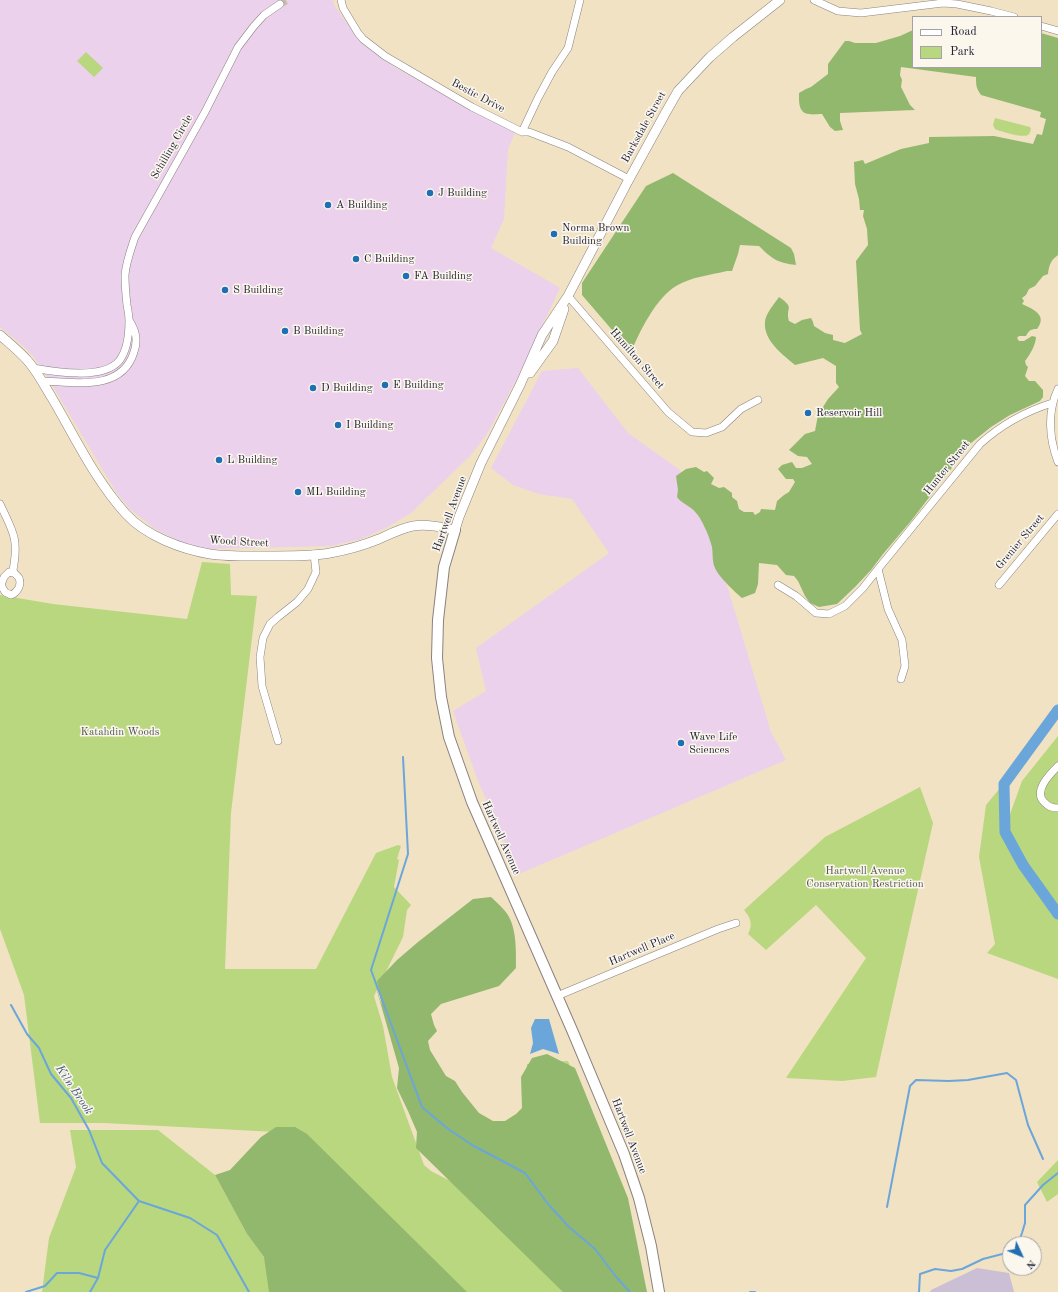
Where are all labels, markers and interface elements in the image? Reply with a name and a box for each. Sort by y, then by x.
legend [912,16,1042,68]
text: Road [950,26,977,38]
text: Park [950,46,975,58]
street label: Bestic Drive [449,76,507,116]
street label: Barksdale Street [619,89,669,165]
street label: Schilling Circle [148,112,196,182]
place label: J Building [438,186,487,200]
marker: J Building [425,188,435,198]
place label: A Building [336,198,387,212]
marker: A Building [323,200,333,210]
place label: Norma Brown Building [562,221,630,247]
marker: Norma Brown Building [549,229,559,239]
place label: C Building [364,252,414,266]
marker: C Building [351,254,361,264]
place label: FA Building [414,269,472,283]
marker: FA Building [401,271,411,281]
place label: S Building [233,283,283,297]
marker: S Building [220,285,230,295]
place label: B Building [293,324,344,338]
marker: B Building [280,326,290,336]
street label: Hamilton Street [607,326,667,392]
place label: E Building [393,378,444,392]
marker: E Building [380,380,390,390]
place label: D Building [321,381,373,395]
marker: D Building [308,383,318,393]
place label: Reservoir Hill [816,406,882,420]
marker: Reservoir Hill [803,408,813,418]
place label: I Building [346,418,393,432]
marker: I Building [333,420,343,430]
street label: Hunter Street [921,438,973,498]
place label: L Building [227,453,277,467]
marker: L Building [214,455,224,465]
street label: Hartwell Avenue [430,474,470,554]
place label: ML Building [306,485,366,499]
marker: ML Building [293,487,303,497]
street label: Grenier Street [993,512,1047,572]
street label: Wood Street [209,534,269,550]
park label: Katahdin Woods [81,725,159,739]
place label: Wave Life Sciences [689,730,737,756]
marker: Wave Life Sciences [676,738,686,748]
street label: Hartwell Avenue [479,799,523,877]
park label: Hartwell Avenue Conservation Restriction [806,864,924,890]
street label: Hartwell Place [607,929,677,969]
water label: Kiln Brook [52,1062,96,1118]
street label: Hartwell Avenue [609,1097,649,1175]
north arrow [1002,1236,1042,1276]
text: N [1023,1257,1037,1271]

